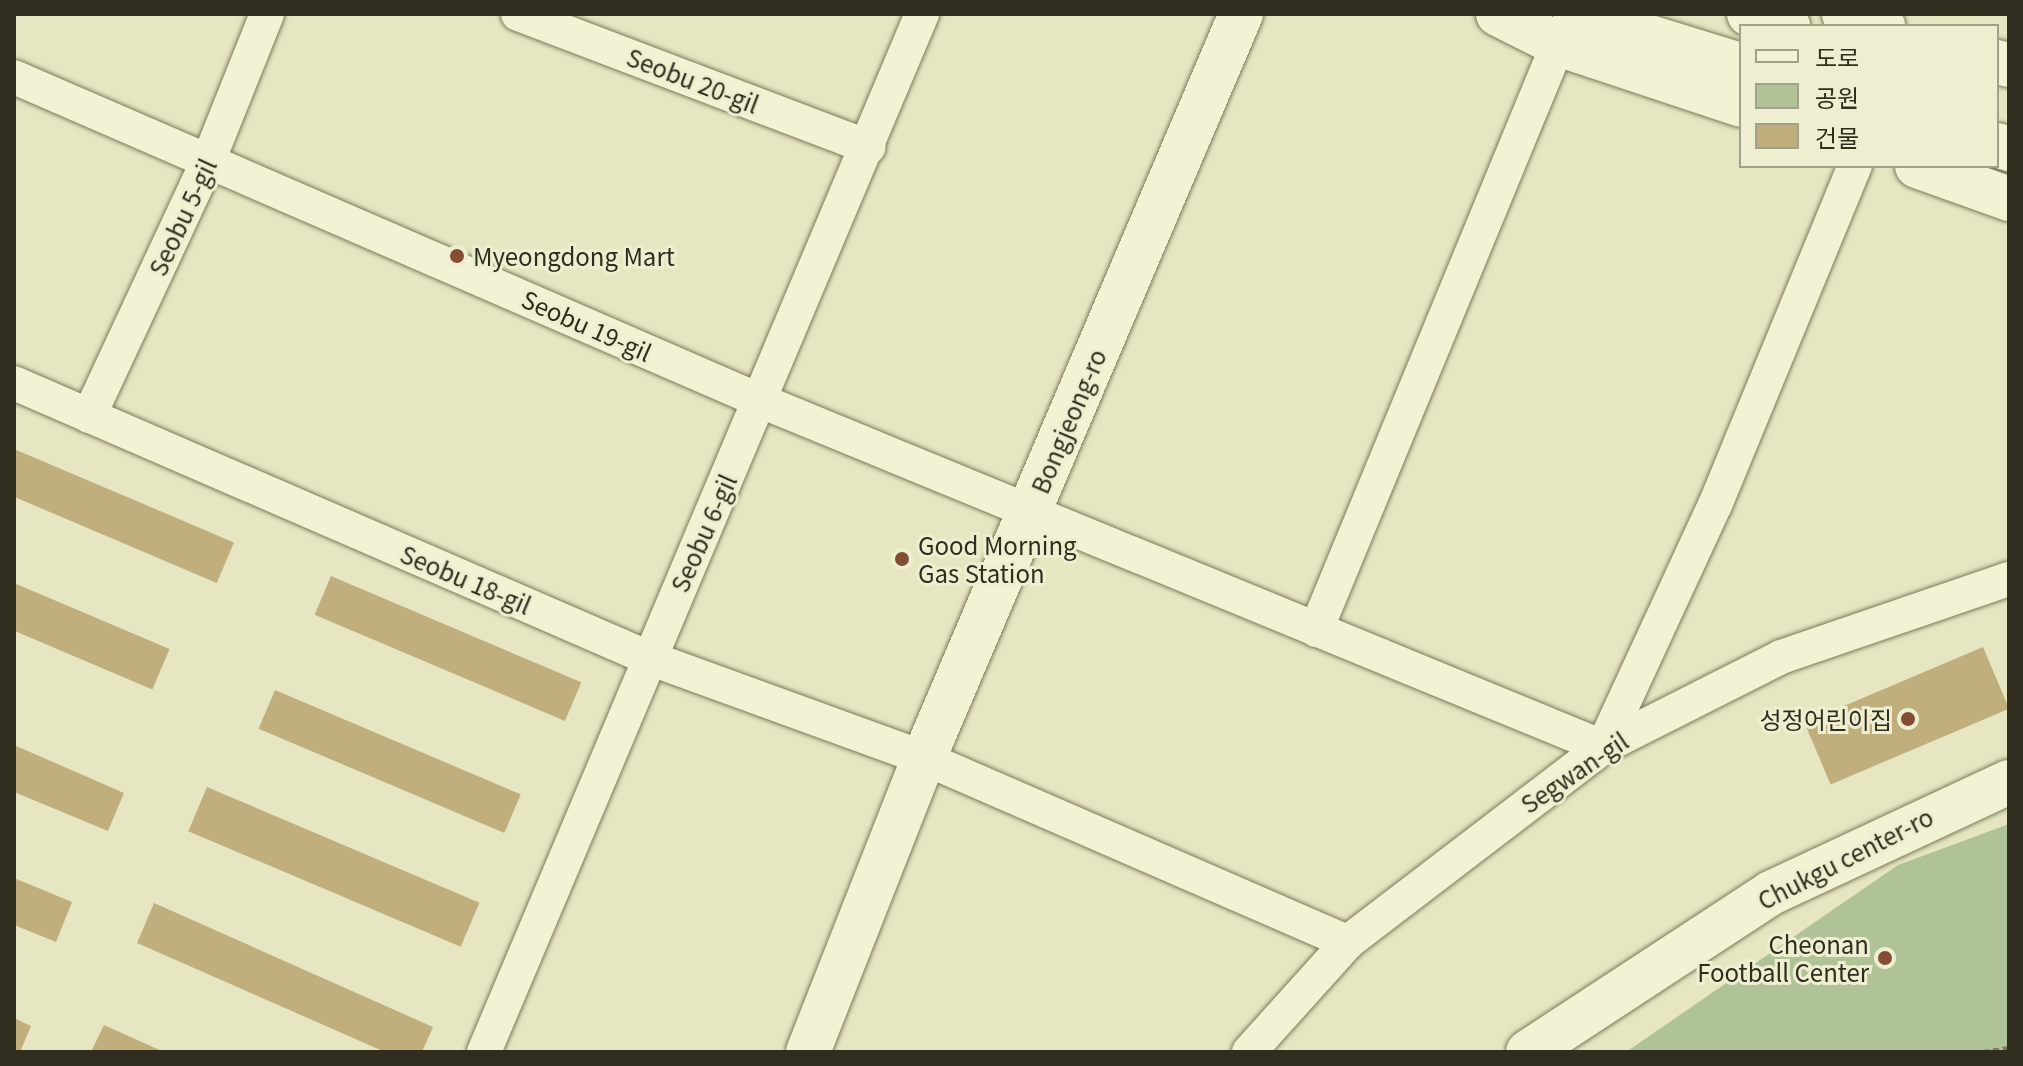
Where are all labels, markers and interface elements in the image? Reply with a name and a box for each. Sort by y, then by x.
legend [1739,24,1999,168]
text: 도로 [1815,39,1859,74]
street label: Seobu 20-gil [623,42,763,118]
text: 공원 [1815,79,1859,114]
text: 건물 [1815,119,1859,154]
street label: Seobu 5-gil [142,154,222,280]
place label: Myeongdong Mart [473,242,675,270]
marker: Myeongdong Mart [448,247,466,265]
street label: Seobu 19-gil [518,284,656,366]
street label: Bongjeong-ro [1025,345,1111,497]
street label: Seobu 6-gil [664,470,742,596]
place label: Good Morning Gas Station [918,531,1077,587]
street label: Seobu 18-gil [396,539,536,619]
marker: Good Morning Gas Station [893,550,911,568]
place label: 성정어린이집 [1760,705,1892,733]
marker: 성정어린이집 [1899,710,1917,728]
street label: Segwan-gil [1515,726,1633,818]
street label: Chukgu center-ro [1753,801,1937,915]
place label: Cheonan Football Center [1697,930,1869,986]
marker: Cheonan Football Center [1876,949,1894,967]

